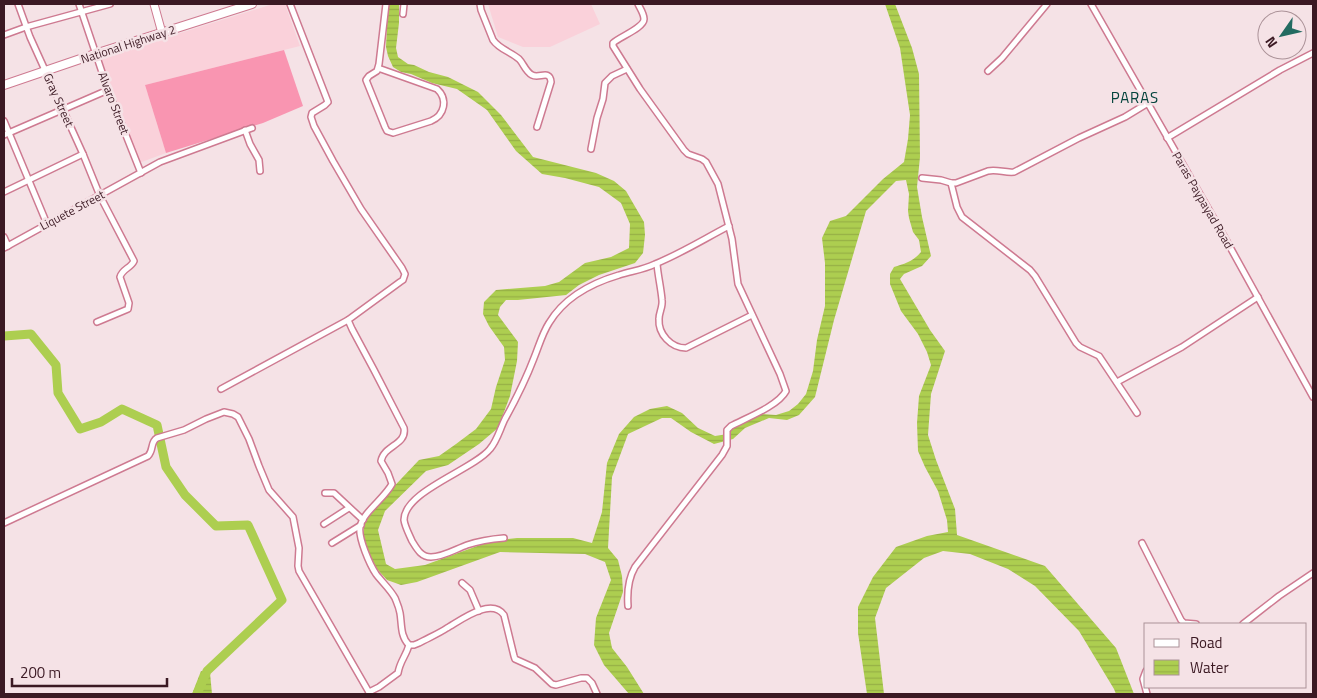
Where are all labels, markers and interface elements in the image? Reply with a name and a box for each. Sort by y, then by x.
north arrow [1257,10,1307,60]
street label: National Highway 2 [78,20,178,68]
text: N [1259,33,1282,52]
street label: Alvaro Street [93,69,135,138]
street label: Gray Street [39,70,80,131]
district label: PARAS [1111,86,1159,109]
street label: Paras Paypayad Road [1167,148,1239,252]
street label: Liquete Street [36,185,108,235]
legend [1144,623,1307,688]
text: Road [1190,631,1222,654]
scale bar [12,656,168,688]
text: Water [1190,656,1229,679]
text: 200 m [20,661,61,684]

